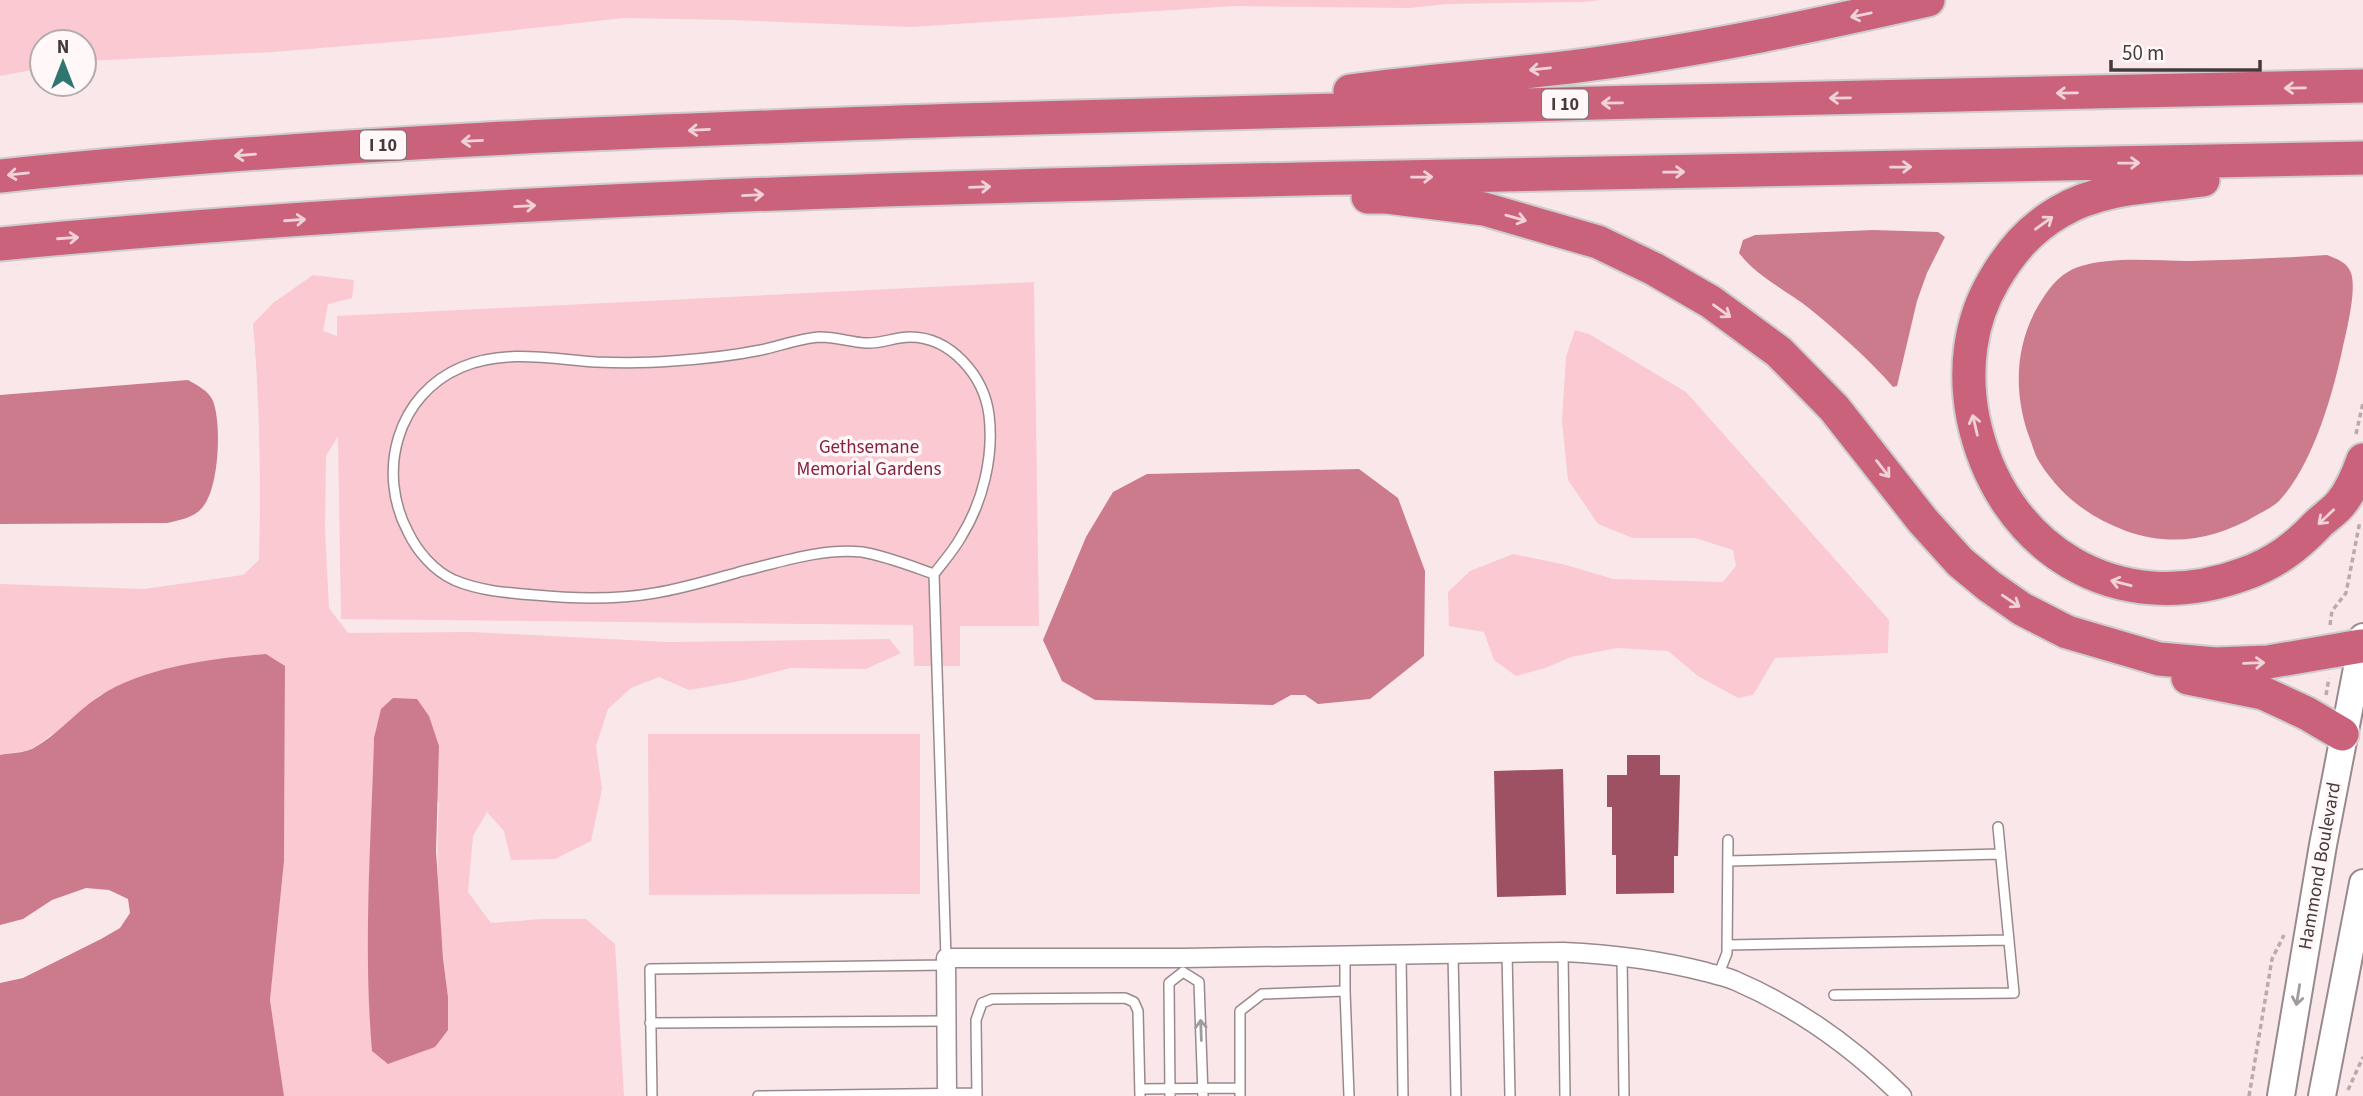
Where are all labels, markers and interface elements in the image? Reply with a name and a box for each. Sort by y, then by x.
one-way arrow [1850,8,1873,22]
north arrow [28,28,98,98]
scale bar [2111,28,2260,72]
text: N [57,34,69,61]
text: 50 m [2122,38,2164,68]
one-way arrow [1530,63,1552,76]
one-way arrow [2284,81,2307,94]
one-way arrow [2056,86,2079,99]
road number: I 10 [1542,90,1588,119]
one-way arrow [1829,91,1852,105]
one-way arrow [1601,96,1624,110]
one-way arrow [689,124,711,137]
road number: I 10 [360,130,406,160]
one-way arrow [461,134,484,147]
one-way arrow [234,149,257,162]
one-way arrow [2117,156,2140,170]
one-way arrow [1890,161,1913,174]
one-way arrow [1662,165,1685,179]
one-way arrow [8,168,30,181]
one-way arrow [1410,170,1433,183]
one-way arrow [968,180,991,194]
one-way arrow [741,188,764,201]
one-way arrow [514,199,537,212]
one-way arrow [1504,212,1527,225]
one-way arrow [283,213,306,226]
one-way arrow [2034,216,2053,230]
one-way arrow [56,231,79,244]
one-way arrow [1712,304,1731,318]
one-way arrow [1968,414,1981,437]
park label: Gethsemane Memorial Gardens [797,434,941,483]
one-way arrow [1876,460,1891,478]
one-way arrow [2318,508,2335,525]
one-way arrow [2110,576,2133,589]
one-way arrow [2001,594,2020,608]
one-way arrow [2242,656,2265,669]
street label: Hammond Boulevard [2292,780,2348,952]
one-way arrow [2291,983,2304,1006]
one-way arrow [1194,1019,1207,1042]

